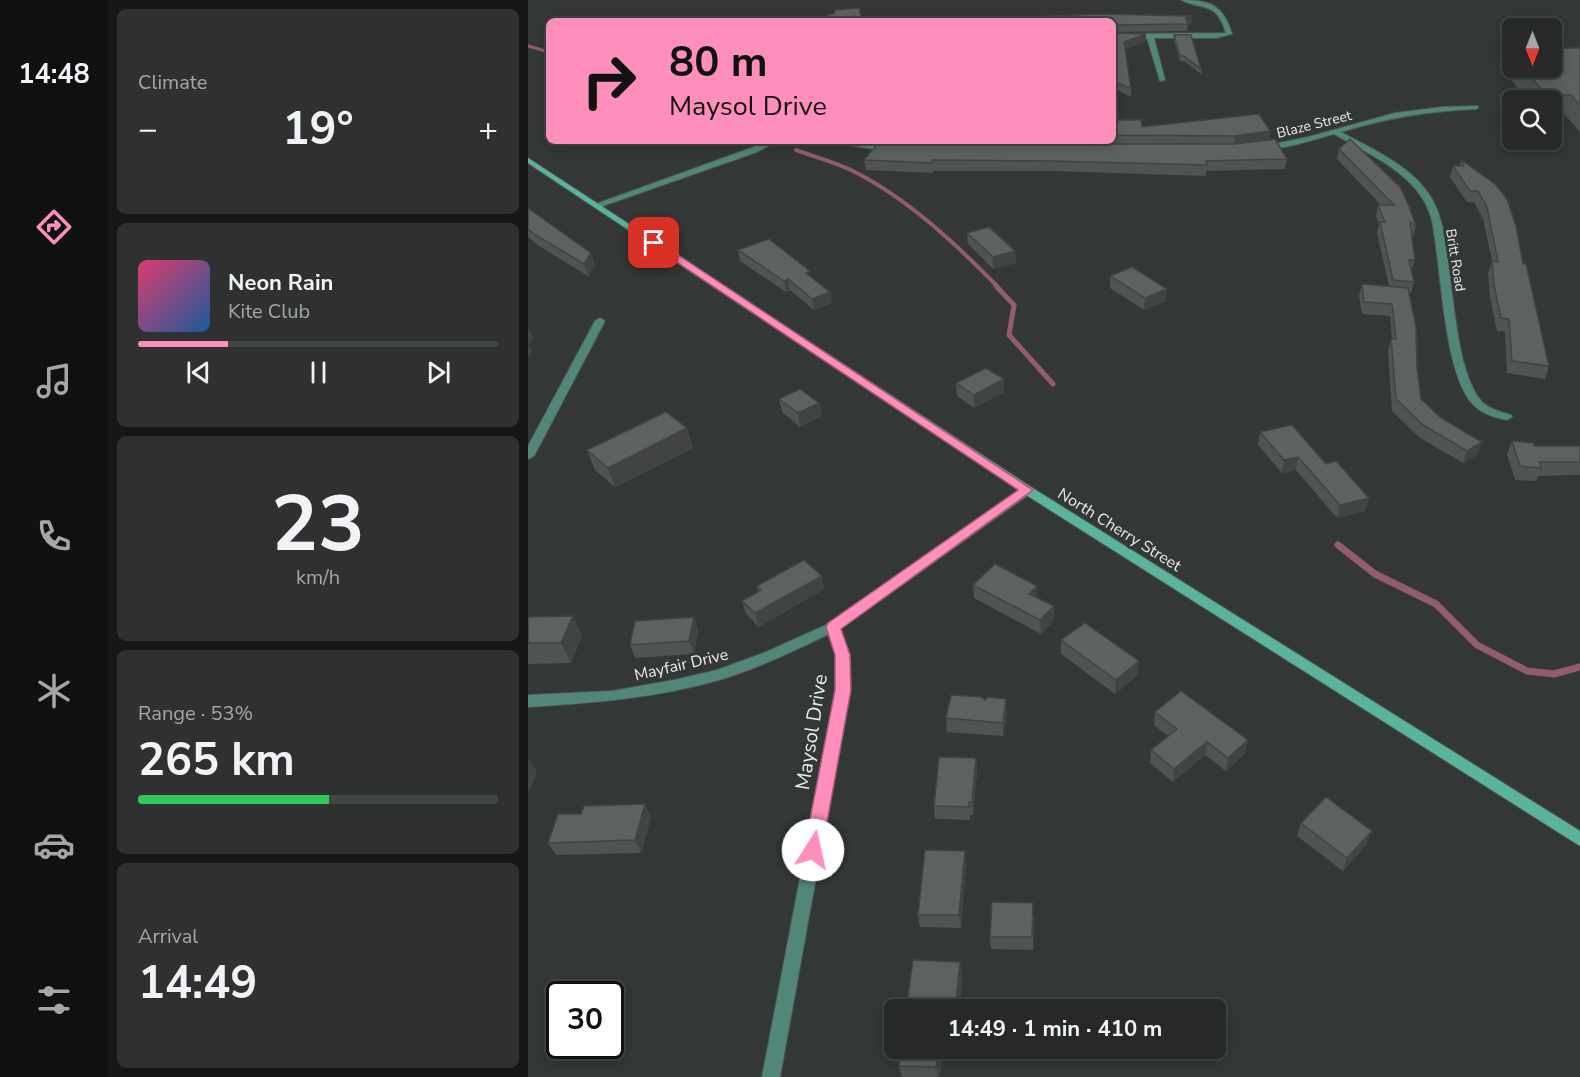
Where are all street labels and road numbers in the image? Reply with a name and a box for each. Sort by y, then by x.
street label: Blaze Street [1275,106,1354,143]
street label: Britt Road [1441,227,1470,293]
street label: North Cherry Street [1053,483,1186,577]
street label: Mayfair Drive [632,643,730,686]
street label: Maysol Drive [789,672,834,792]

